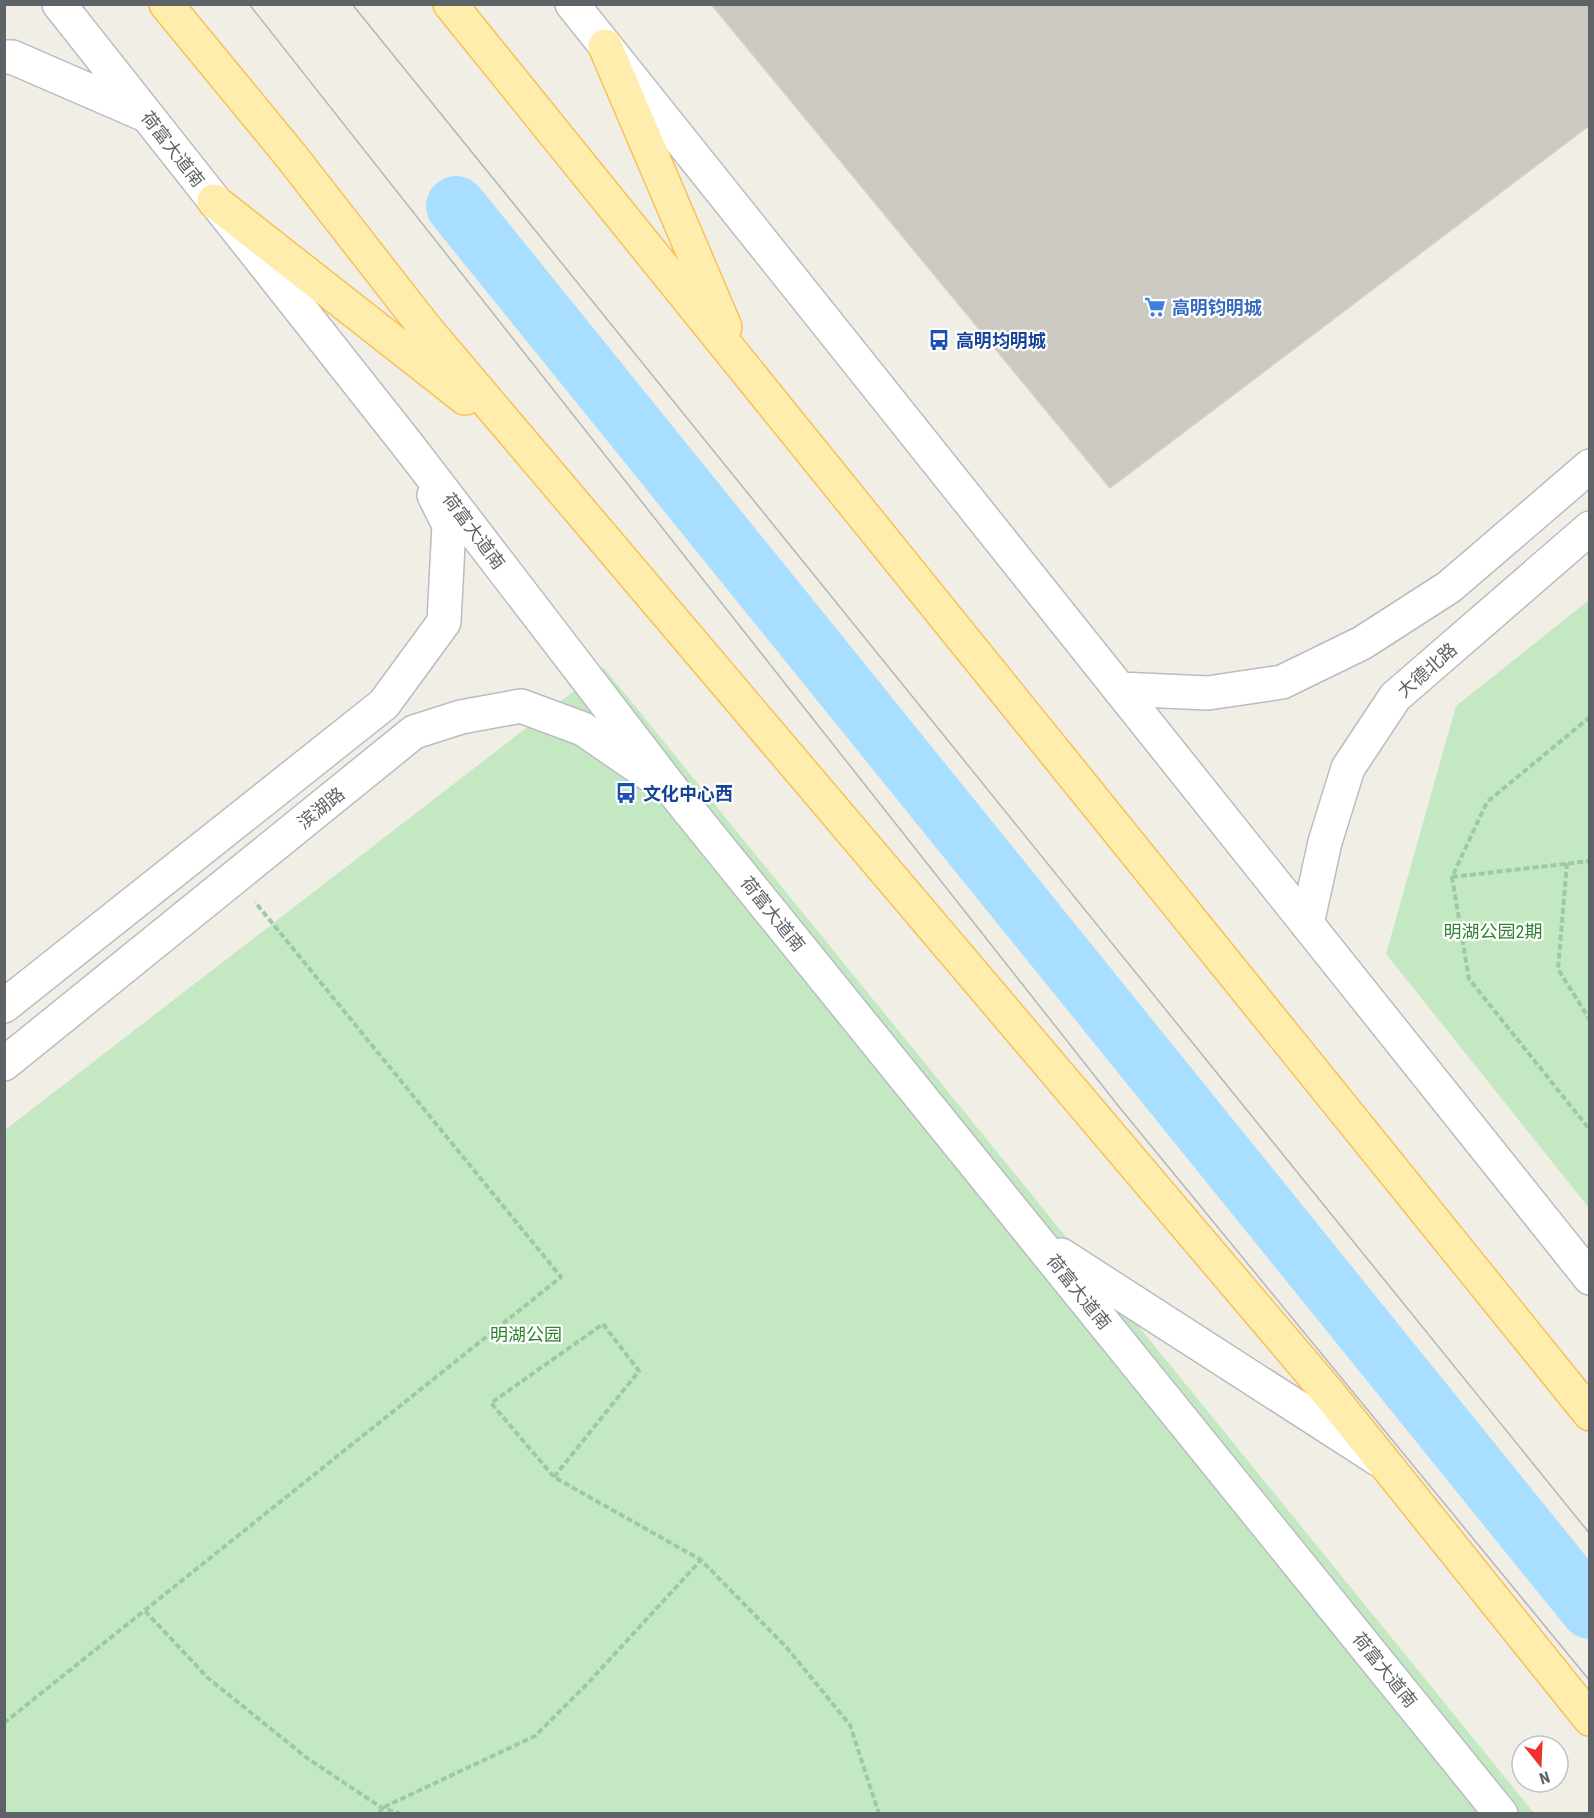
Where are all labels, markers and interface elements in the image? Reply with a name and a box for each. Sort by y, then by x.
street label: 荷富大道南 [137,107,209,191]
supermarket icon: 高明钧明城 [1143,295,1167,319]
place label: 高明钧明城 [1172,297,1262,318]
bus stop icon: 高明均明城 [927,328,951,352]
place label: 高明均明城 [956,330,1046,351]
street label: 荷富大道南 [439,489,509,573]
street label: 大德北路 [1393,638,1461,702]
bus stop icon: 文化中心西 [614,781,638,805]
street label: 滨湖路 [293,783,349,833]
place label: 文化中心西 [643,783,733,804]
street label: 荷富大道南 [737,872,809,956]
park label: 明湖公园2期 [1444,921,1542,942]
street label: 荷富大道南 [1043,1250,1115,1334]
park label: 明湖公园 [490,1324,562,1345]
street label: 荷富大道南 [1349,1628,1421,1712]
north arrow [1510,1734,1570,1794]
text: N [1537,1767,1552,1788]

